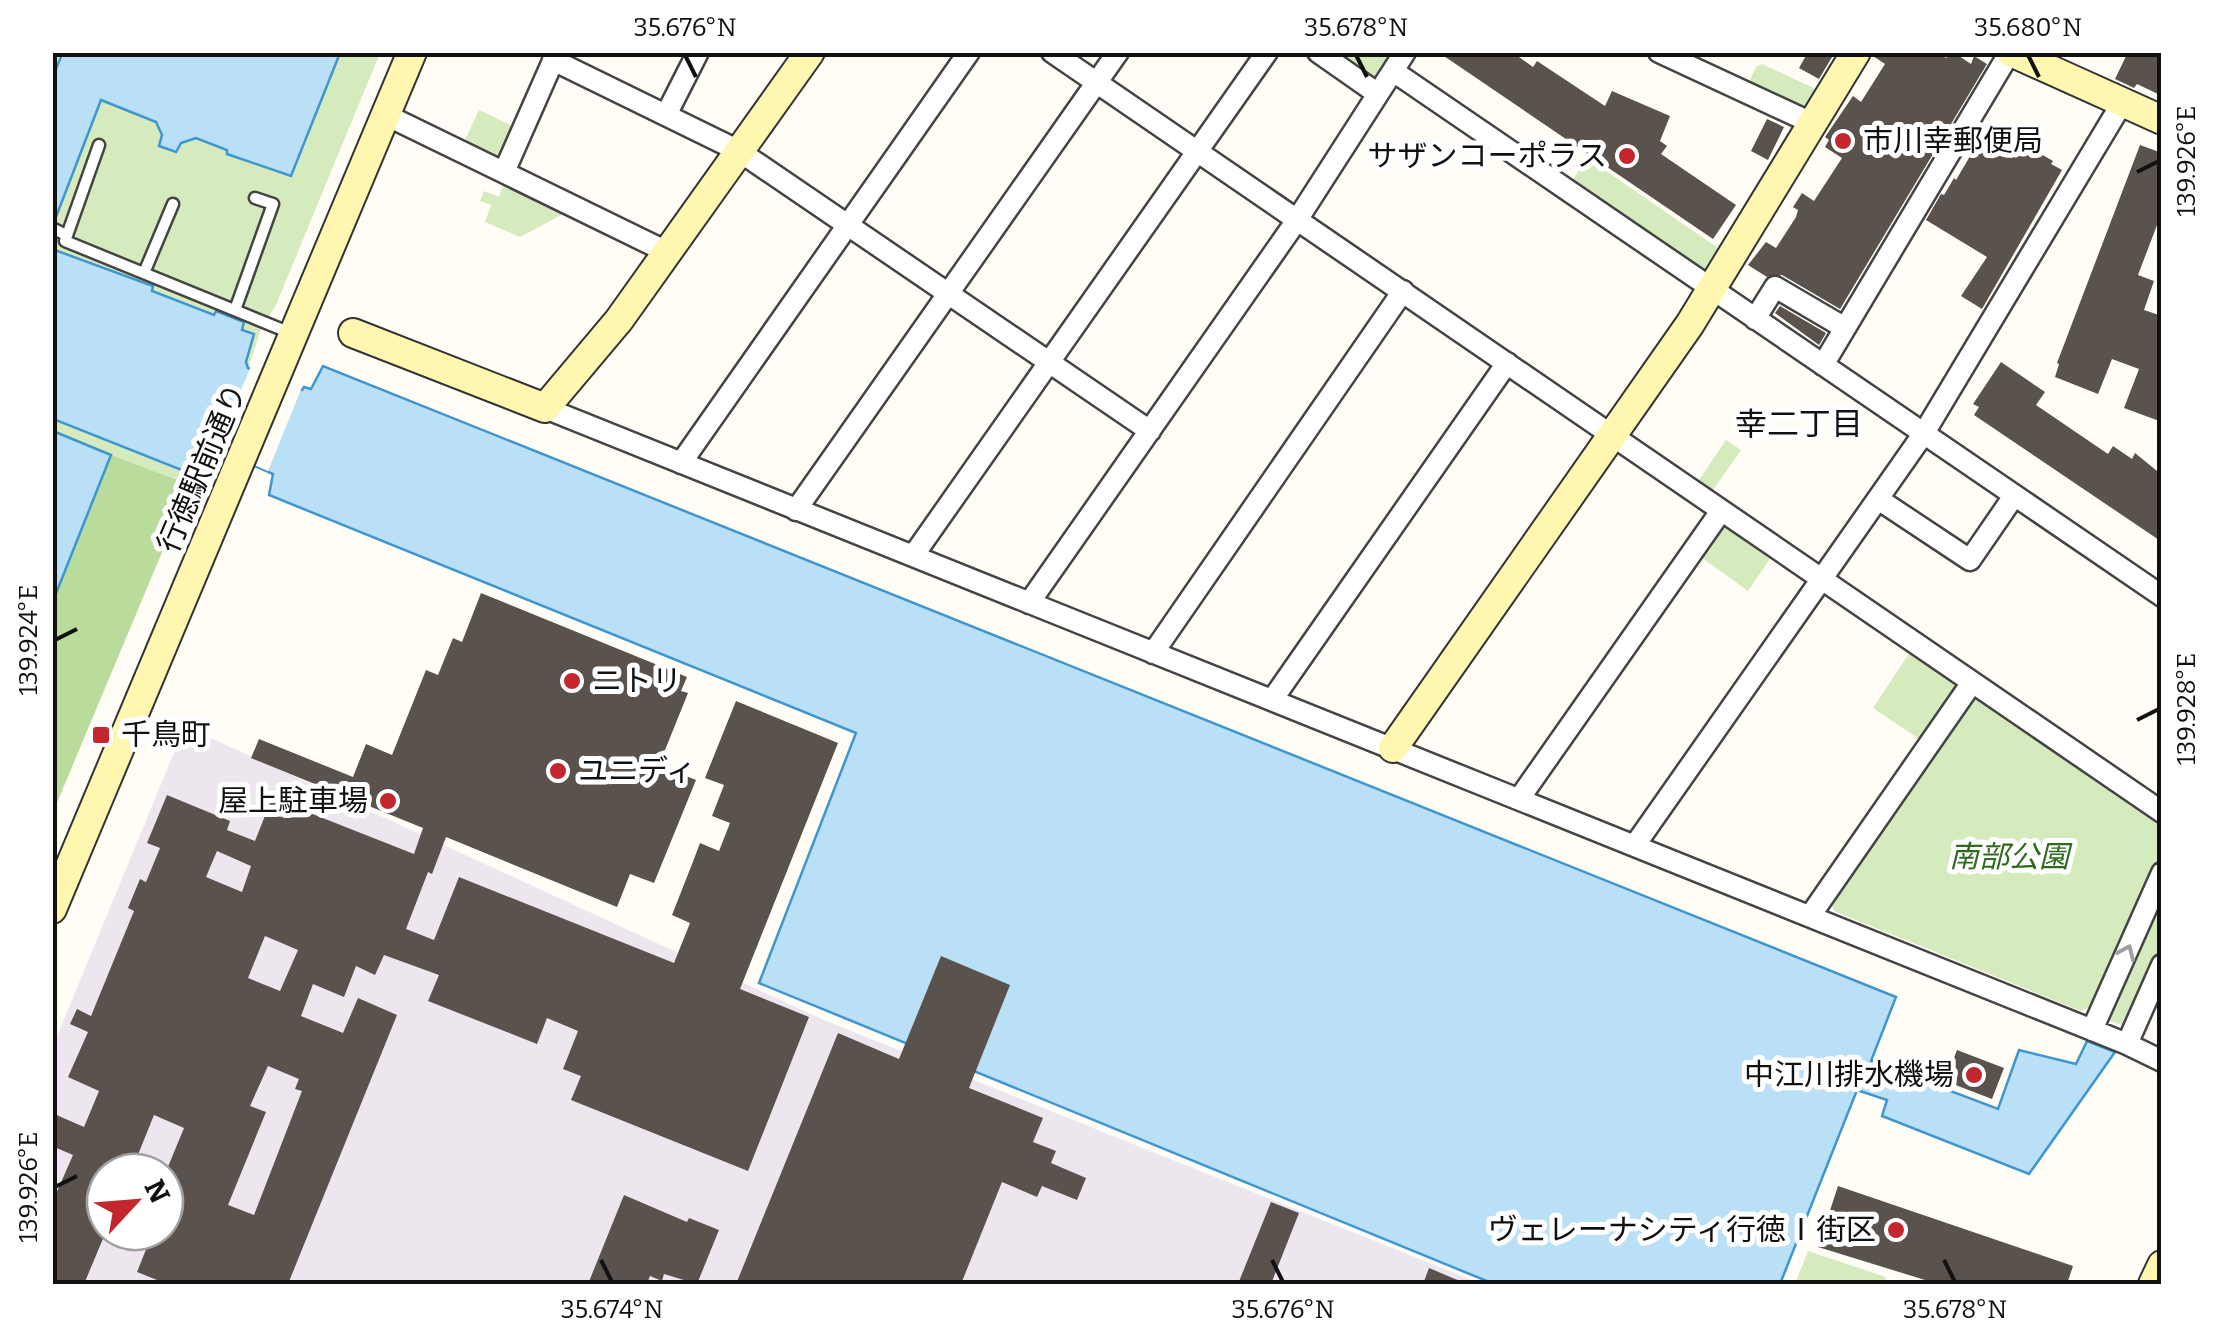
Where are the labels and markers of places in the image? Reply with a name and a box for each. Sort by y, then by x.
place label: 市川幸郵便局 [1863,123,2043,159]
marker: 市川幸郵便局 [1832,130,1854,152]
place label: サザンコーポラス [1368,138,1607,174]
marker: サザンコーポラス [1616,145,1638,167]
place label: ニトリ [592,663,682,699]
marker: ニトリ [561,670,583,692]
place label: 千鳥町 [121,717,211,753]
marker: 千鳥町 [90,724,112,746]
place label: ユニディ [578,753,696,789]
marker: ユニディ [547,760,569,782]
place label: 屋上駐車場 [218,783,368,819]
marker: 屋上駐車場 [377,790,399,812]
place label: 中江川排水機場 [1744,1057,1954,1093]
marker: 中江川排水機場 [1963,1064,1985,1086]
place label: ヴェレーナシティ行徳Ⅰ街区 [1488,1212,1876,1248]
marker: ヴェレーナシティ行徳Ⅰ街区 [1885,1219,1907,1241]

